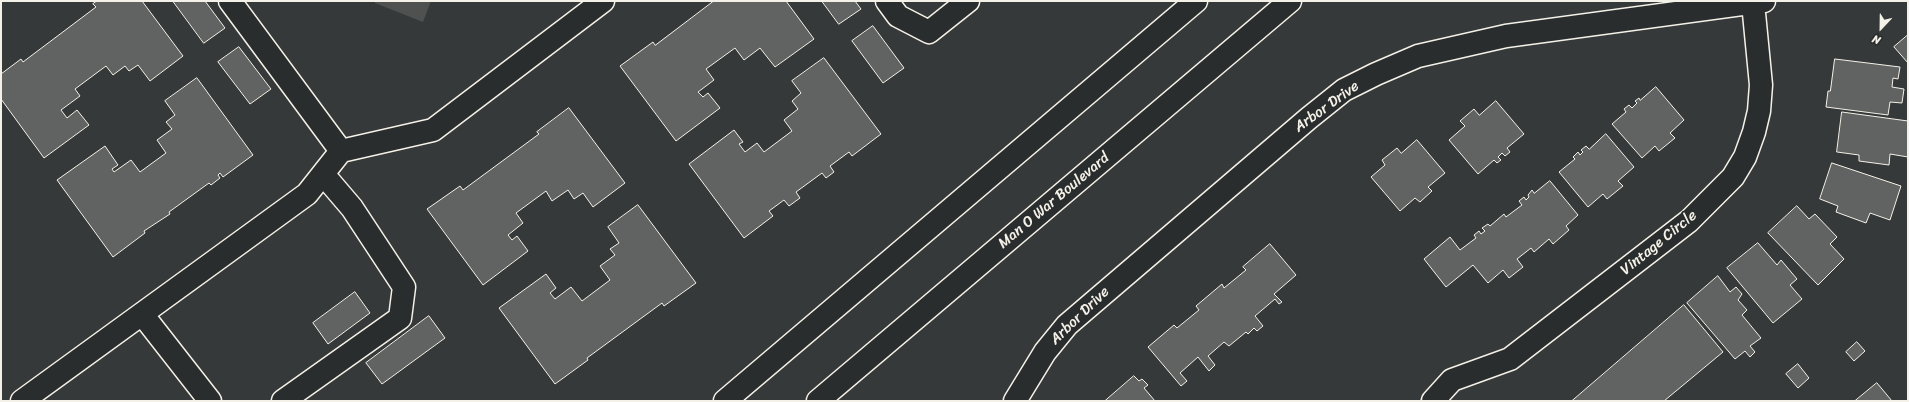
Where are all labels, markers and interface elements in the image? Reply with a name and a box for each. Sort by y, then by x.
north arrow [1861,8,1901,48]
text: N [1869,29,1883,50]
street label: Arbor Drive [1291,77,1363,137]
street label: Man O War Boulevard [995,149,1113,253]
street label: Vintage Circle [1617,207,1701,279]
street label: Arbor Drive [1047,283,1113,349]

